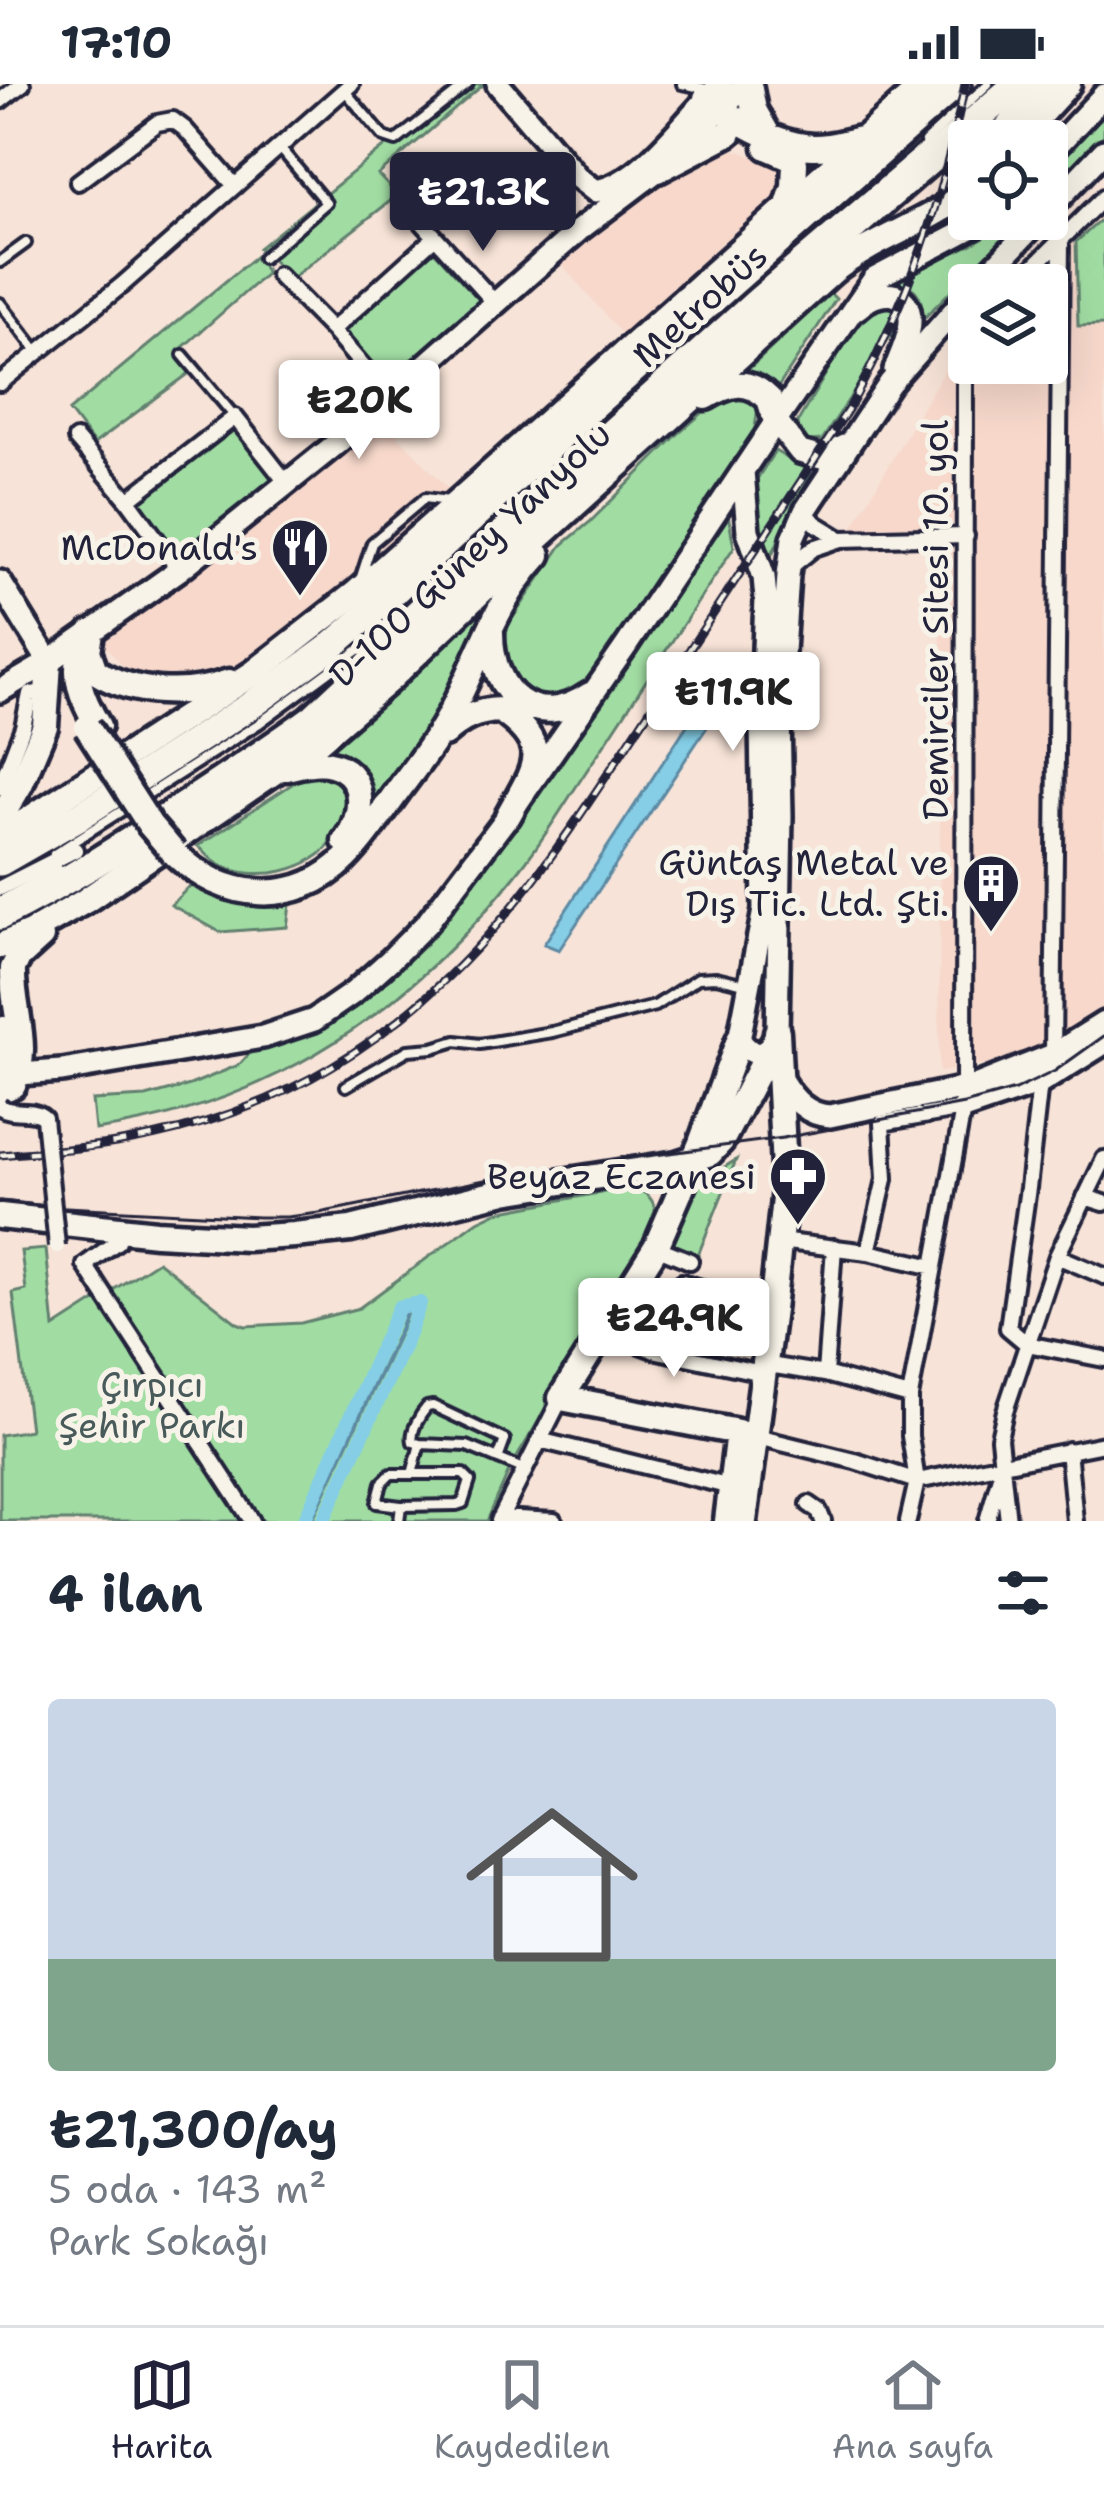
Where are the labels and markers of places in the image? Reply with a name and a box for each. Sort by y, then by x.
pin: ₺21.3K [385,152,581,254]
pin: ₺20K [288,360,430,462]
restaurant icon: McDonald's [269,516,331,598]
place label: McDonald's [60,523,258,572]
pin: ₺11.9K [635,652,831,754]
place label: Güntaş Metal ve Dış Tic. Ltd. Şti. [658,838,949,928]
building icon: Güntaş Metal ve Dış Tic. Ltd. Şti. [960,852,1022,934]
pharmacy icon: Beyaz Eczanesi [767,1145,829,1227]
place label: Beyaz Eczanesi [487,1152,756,1201]
pin: ₺24.9K [576,1278,772,1380]

